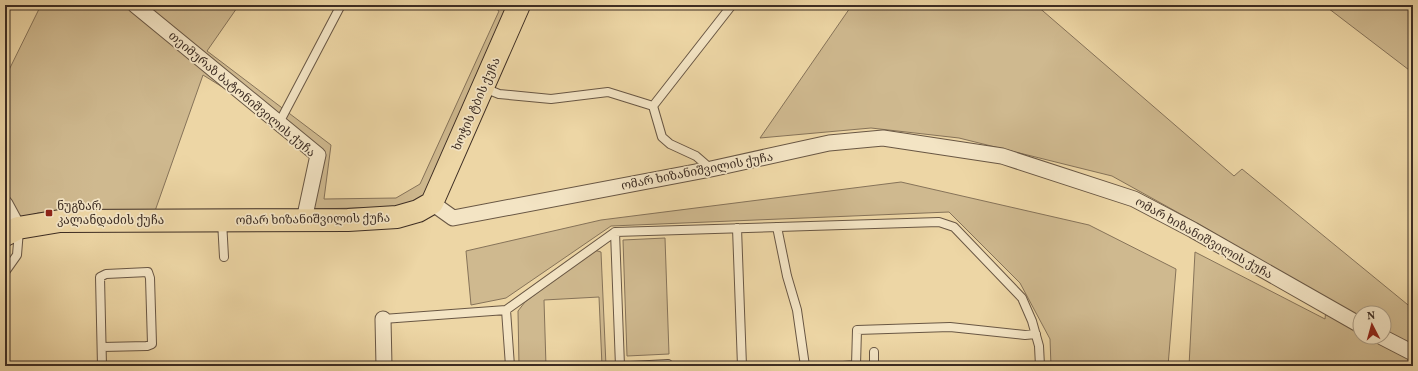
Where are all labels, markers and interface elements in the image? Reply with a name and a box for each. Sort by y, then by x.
street label: თეიმურაზ ბატონიშვილის ქუჩა [164,28,318,161]
street label: ხოჭის ტბის ქუჩა [449,55,505,154]
street label: ომარ ხიზანიშვილის ქუჩა [620,149,775,195]
street label: ომარ ხიზანიშვილის ქუჩა [1132,194,1275,283]
place label: ნუგზარ კალანდაძის ქუჩა [57,199,164,229]
marker: ნუგზარ კალანდაძის ქუჩა [44,208,54,218]
street label: ომარ ხიზანიშვილის ქუჩა [236,211,390,229]
north arrow [1352,305,1392,345]
text: N [1366,309,1376,324]

